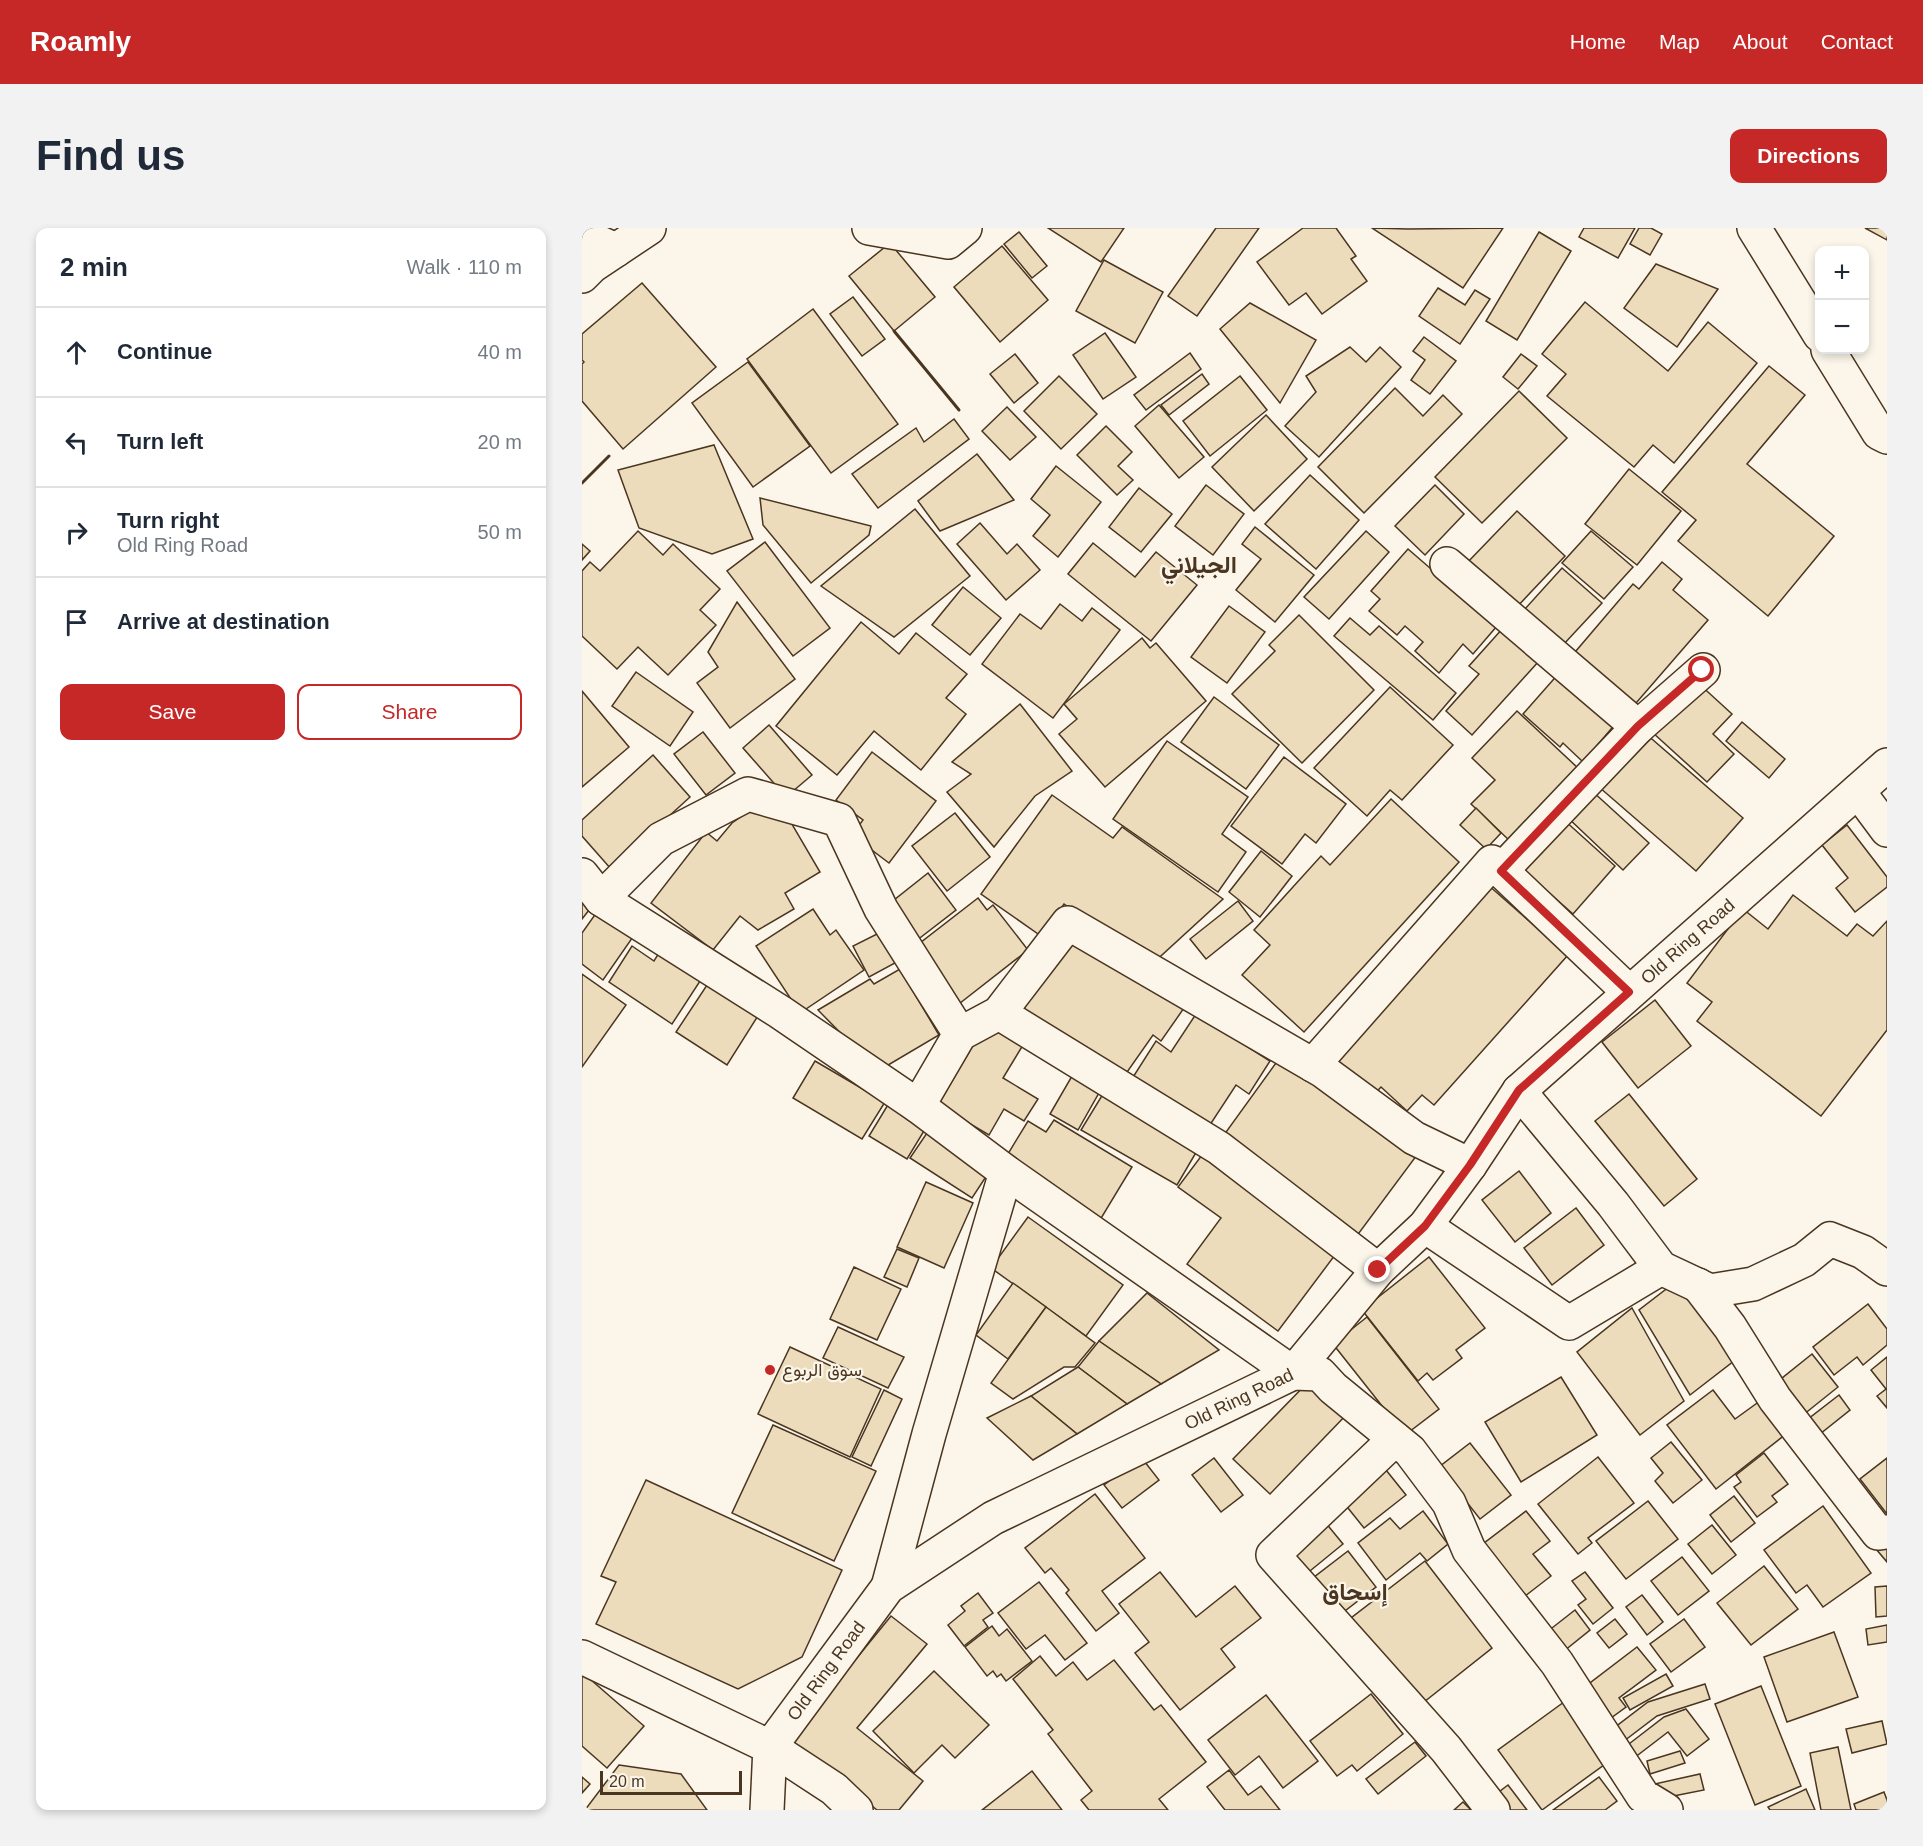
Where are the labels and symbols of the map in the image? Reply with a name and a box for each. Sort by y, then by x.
district label: الجيلاني [1161,551,1237,585]
route start [1688,656,1714,682]
street label: Old Ring Road [1637,895,1739,988]
route end [1364,1256,1390,1282]
place label: سوق الربوع [782,1360,862,1382]
marker: سوق الربوع [763,1363,777,1377]
street label: Old Ring Road [1181,1364,1296,1434]
district label: إسحاق [1322,1578,1388,1607]
street label: Old Ring Road [783,1617,869,1724]
scale bar [600,1768,742,1796]

